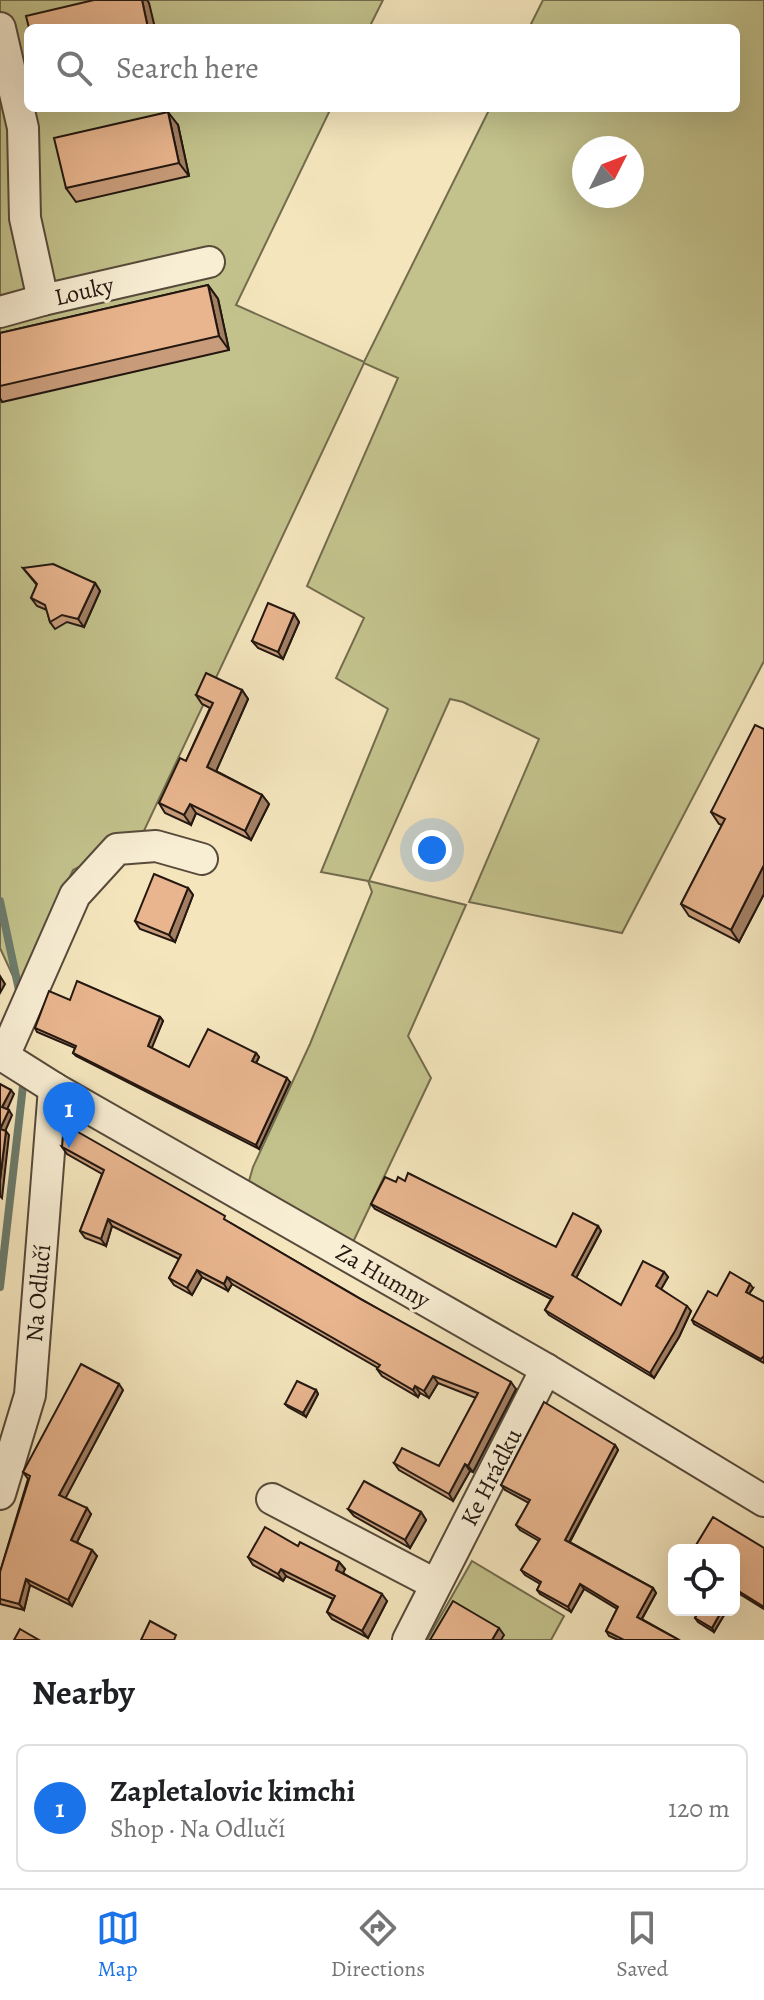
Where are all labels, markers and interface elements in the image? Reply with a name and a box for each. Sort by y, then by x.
search box [24,24,740,112]
icon: search [52,46,96,90]
text: Search here [116,48,259,88]
north arrow [572,136,644,208]
street label: Louky [51,269,117,313]
your location [412,830,452,870]
pin: 1 [43,1082,95,1148]
street label: Za Humny [330,1236,436,1316]
street label: Na Odlučí [18,1243,58,1343]
street label: Ke Hrádku [453,1423,529,1531]
map controls [668,1544,740,1616]
button: locate [668,1544,740,1616]
text: Nearby [32,1669,135,1716]
text: Zapletalovic kimchi [110,1771,355,1811]
text: 1 [55,1791,65,1826]
text: 120 m [668,1791,730,1826]
text: Shop · Na Odlučí [110,1811,286,1846]
tab: Map [96,1906,140,1984]
tab: Directions [331,1906,425,1984]
tab: Saved [616,1906,668,1984]

